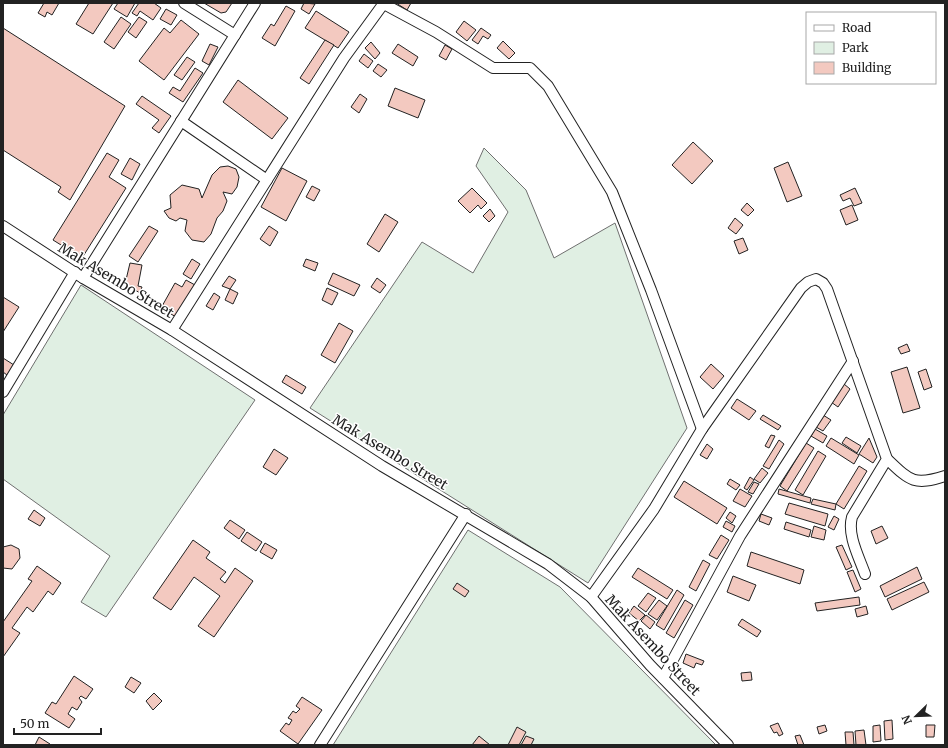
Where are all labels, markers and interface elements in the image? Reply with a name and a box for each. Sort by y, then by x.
legend [806,12,936,84]
text: Road [842,20,871,35]
text: Park [842,40,869,55]
text: Building [842,60,892,75]
street label: Mak Asembo Street [55,238,178,322]
street label: Mak Asembo Street [329,410,452,494]
street label: Mak Asembo Street [602,591,705,700]
north arrow [896,696,936,736]
scale bar [14,710,101,736]
text: N [899,713,915,727]
text: 50 m [20,716,49,731]

